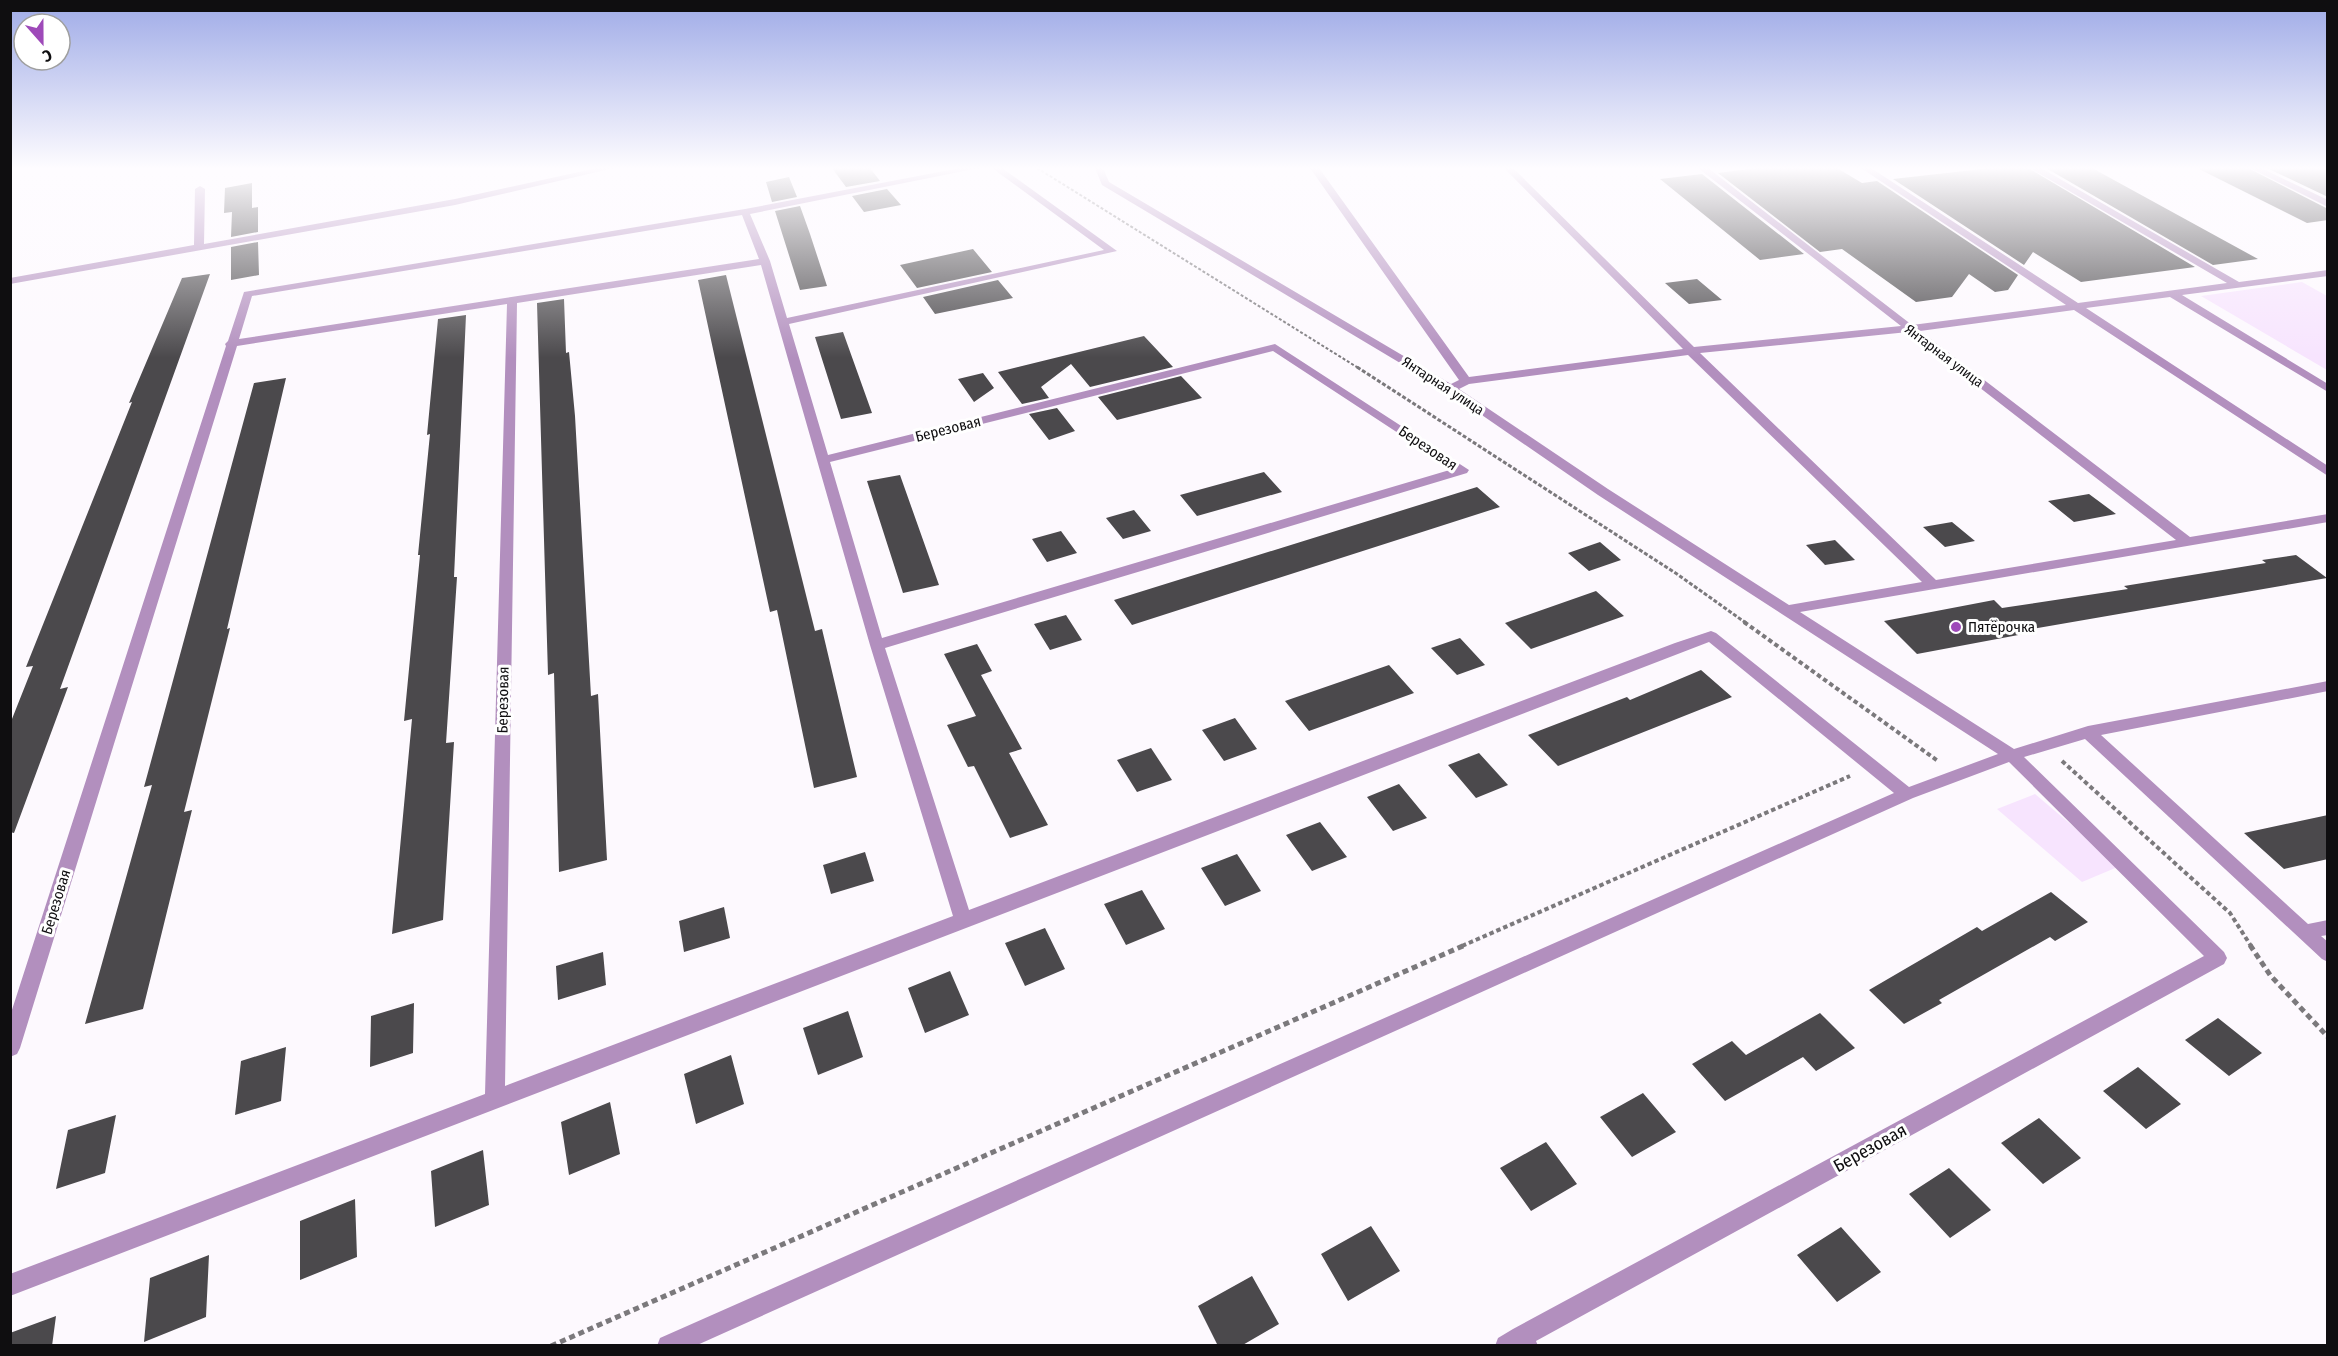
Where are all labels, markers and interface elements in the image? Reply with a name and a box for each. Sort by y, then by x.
north arrow [12,12,72,72]
text: С [39,45,55,66]
street label: Янтарная улица [1901,321,1987,391]
street label: Янтарная улица [1399,353,1487,419]
street label: Березовая [913,412,983,446]
street label: Березовая [1395,422,1461,474]
place label: Пятёрочка [1968,618,2035,636]
marker: Пятёрочка [1949,620,1963,634]
street label: Березовая [493,666,513,734]
street label: Березовая [38,867,74,937]
street label: Березовая [1830,1119,1910,1177]

